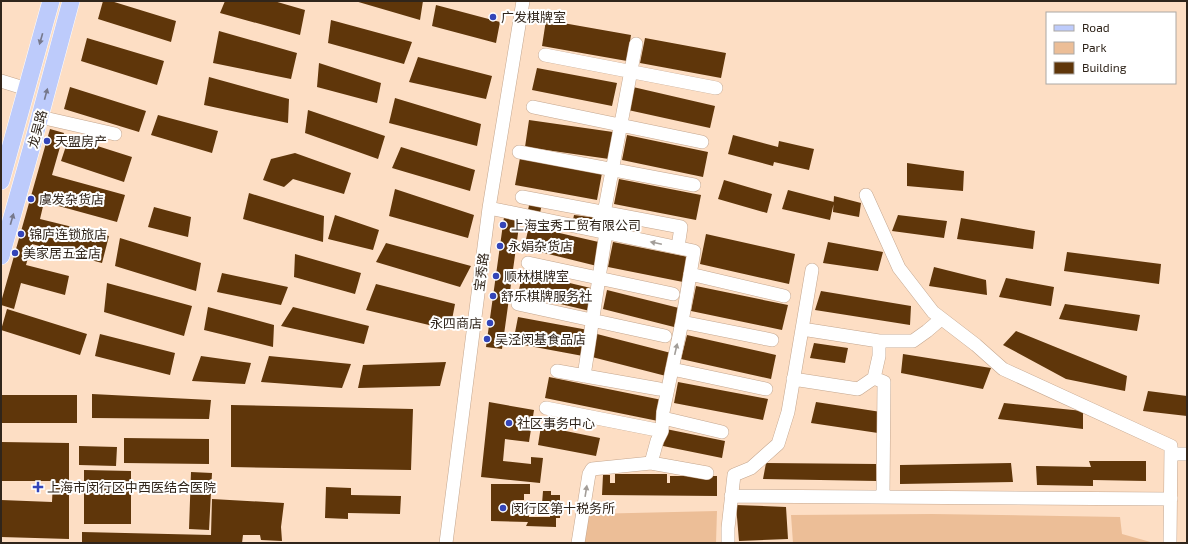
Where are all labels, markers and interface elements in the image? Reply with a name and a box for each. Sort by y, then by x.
place label: 广发棋牌室 [501,9,566,25]
marker: 广发棋牌室 [488,12,498,22]
legend [1046,12,1176,84]
text: Road [1082,20,1110,34]
one-way arrow [38,33,44,45]
text: Park [1082,40,1107,54]
text: Building [1082,60,1127,74]
one-way arrow [43,87,49,99]
street label: 龙吴路 [24,108,50,150]
place label: 天盟房产 [55,133,107,149]
marker: 天盟房产 [42,136,52,146]
place label: 虞发杂货店 [39,191,104,207]
marker: 虞发杂货店 [26,194,36,204]
one-way arrow [9,213,15,225]
place label: 上海宝秀工贸有限公司 [511,217,641,233]
marker: 上海宝秀工贸有限公司 [498,220,508,230]
place label: 锦庐连锁旅店 [29,226,107,242]
marker: 锦庐连锁旅店 [16,229,26,239]
place label: 永娟杂货店 [508,238,573,254]
one-way arrow [650,239,662,245]
marker: 永娟杂货店 [495,241,505,251]
place label: 美家居五金店 [23,245,101,261]
marker: 美家居五金店 [10,248,20,258]
street label: 宝秀路 [471,252,491,292]
place label: 顺林棋牌室 [504,268,569,284]
marker: 顺林棋牌室 [491,271,501,281]
place label: 舒乐棋牌服务社 [501,288,592,304]
marker: 舒乐棋牌服务社 [488,291,498,301]
place label: 永四商店 [430,315,482,331]
marker: 永四商店 [485,318,495,328]
place label: 吴泾闵基食品店 [495,331,586,347]
marker: 吴泾闵基食品店 [482,334,492,344]
one-way arrow [673,343,679,355]
place label: 社区事务中心 [517,415,595,431]
marker: 社区事务中心 [504,418,514,428]
place label: 上海市闵行区中西医结合医院 [47,479,216,495]
marker: 上海市闵行区中西医结合医院 [32,481,44,493]
one-way arrow [583,485,589,497]
place label: 闵行区第十税务所 [511,500,615,516]
marker: 闵行区第十税务所 [498,503,508,513]

